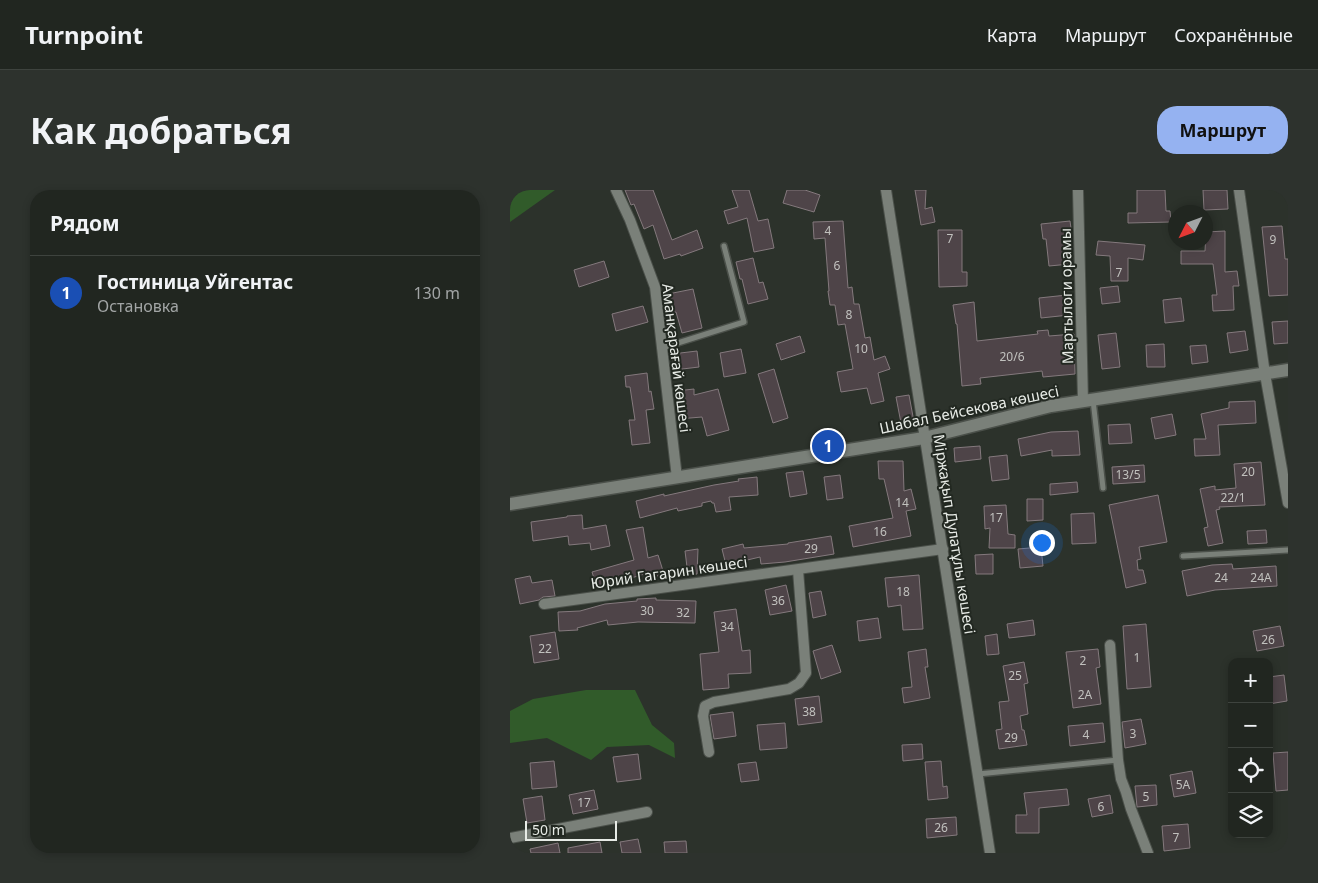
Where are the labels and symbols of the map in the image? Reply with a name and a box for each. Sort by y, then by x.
north arrow [1168,205,1213,250]
house number: 4 [825,222,832,239]
street label: Мартылоги орамы [1055,228,1077,364]
house number: 7 [947,230,954,247]
house number: 9 [1270,231,1277,248]
house number: 6 [834,257,841,274]
house number: 7 [1116,264,1123,281]
street label: Аманқарағай көшесі [658,282,696,434]
house number: 8 [846,306,853,323]
house number: 10 [854,340,868,357]
house number: 20/6 [999,348,1025,365]
street label: Шабал Бейсекова көшесі [877,380,1061,438]
pin: 1 [812,427,844,465]
street label: Міржақып Дулатұлы көшесі [929,433,981,635]
house number: 20 [1241,463,1255,480]
house number: 13/5 [1115,466,1141,483]
house number: 22/1 [1220,489,1246,506]
house number: 14 [895,494,909,511]
house number: 17 [989,509,1003,526]
house number: 16 [873,523,887,540]
your location [1029,530,1055,556]
house number: 29 [804,540,818,557]
street label: Юрий Гагарин көшесі [589,551,749,593]
house number: 24 [1214,569,1228,586]
house number: 24А [1250,569,1272,586]
house number: 18 [896,583,910,600]
house number: 36 [771,592,785,609]
house number: 30 [640,602,654,619]
house number: 32 [676,604,690,621]
house number: 34 [720,618,734,635]
house number: 26 [1261,631,1275,648]
house number: 22 [538,640,552,657]
house number: 1 [1134,649,1140,666]
house number: 2 [1080,652,1087,669]
house number: 25 [1008,667,1022,684]
house number: 2А [1078,686,1093,703]
house number: 38 [802,703,816,720]
house number: 3 [1130,725,1137,742]
house number: 4 [1083,726,1090,743]
house number: 29 [1004,729,1018,746]
house number: 5А [1176,776,1191,793]
house number: 5 [1143,788,1150,805]
house number: 17 [577,794,591,811]
house number: 6 [1098,798,1105,815]
scale bar [525,818,618,841]
house number: 26 [934,819,948,836]
house number: 7 [1173,829,1180,846]

